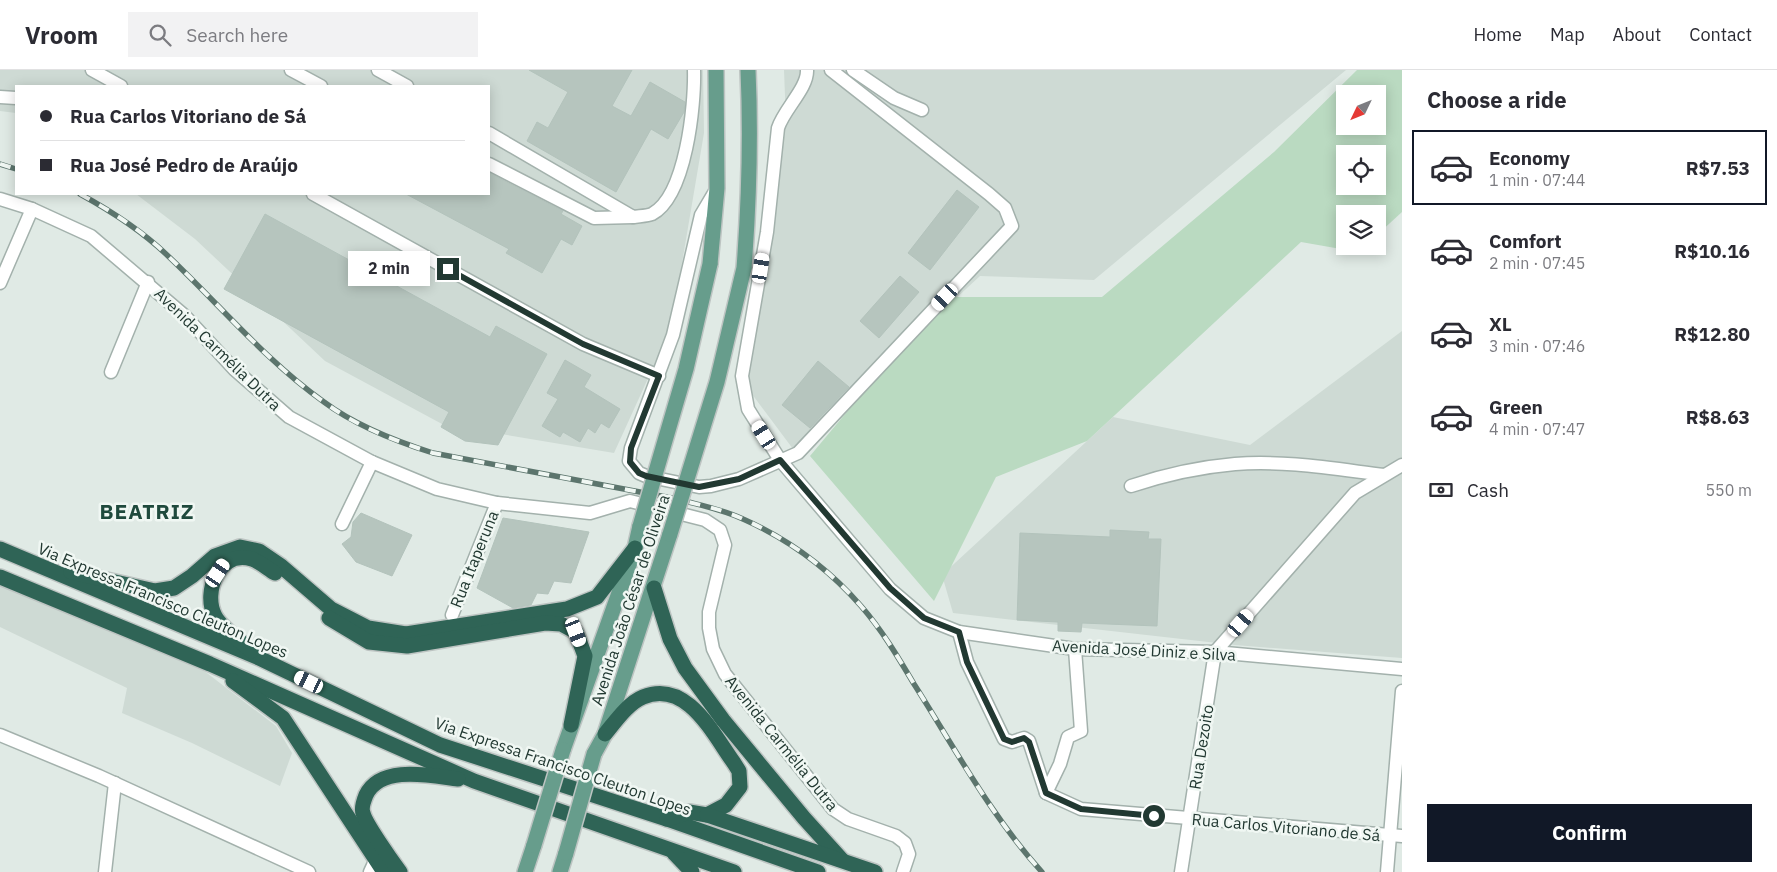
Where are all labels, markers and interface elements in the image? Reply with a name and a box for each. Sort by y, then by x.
search box [128,12,478,57]
text: Vroom [25,19,98,51]
icon: search [146,21,174,49]
text: Search here [186,23,288,47]
text: Home [1474,23,1522,46]
text: Map [1550,23,1585,46]
text: About [1613,23,1661,46]
text: Contact [1689,23,1752,46]
north arrow [1336,85,1386,135]
map controls [1336,85,1386,255]
text: Choose a ride [1427,85,1567,114]
text: Rua Carlos Vitoriano de Sá [70,104,306,128]
button: locate [1336,145,1386,195]
icon: car [1429,145,1474,190]
text: Economy [1489,146,1570,170]
text: Rua José Pedro de Araújo [70,153,298,177]
text: R$7.53 [1686,156,1750,180]
text: 1 min · 07:44 [1489,170,1585,190]
button: layers [1336,205,1386,255]
icon: car [1429,228,1474,273]
text: Comfort [1489,229,1562,253]
text: R$10.16 [1674,239,1750,263]
callout: 2 min [348,252,430,286]
car [751,252,770,284]
text: 2 min · 07:45 [1489,253,1585,273]
text: 2 min [368,258,410,278]
route end [437,258,459,280]
car [929,281,960,313]
street label: Avenida Carmélia Dutra [150,283,286,415]
icon: car [1429,311,1474,356]
text: XL [1489,312,1512,336]
text: R$12.80 [1674,322,1750,346]
text: 3 min · 07:46 [1489,336,1585,356]
icon: car [1429,394,1474,439]
text: Green [1489,395,1543,419]
text: R$8.63 [1686,405,1750,429]
car [749,418,778,452]
text: 4 min · 07:47 [1489,419,1585,439]
icon: cash [1427,476,1455,504]
text: Cash [1467,478,1509,502]
text: 550 m [1705,480,1752,500]
street label: Avenida João César de Oliveira [586,492,674,708]
district label: BEATRIZ [99,497,195,525]
street label: Rua Itaperuna [445,507,503,610]
street label: Via Expressa Francisco Cleuton Lopes [35,538,291,662]
car [203,556,232,590]
car [1225,607,1256,639]
car [563,615,588,649]
street label: Avenida José Diniz e Silva [1052,635,1237,665]
car [292,669,325,695]
street label: Avenida Carmélia Dutra [721,671,843,815]
street label: Rua Dezoito [1184,703,1218,791]
street label: Via Expressa Francisco Cleuton Lopes [432,713,694,819]
button: Confirm [1427,804,1752,862]
route start [1143,805,1165,827]
street label: Rua Carlos Vitoriano de Sá [1191,809,1381,845]

